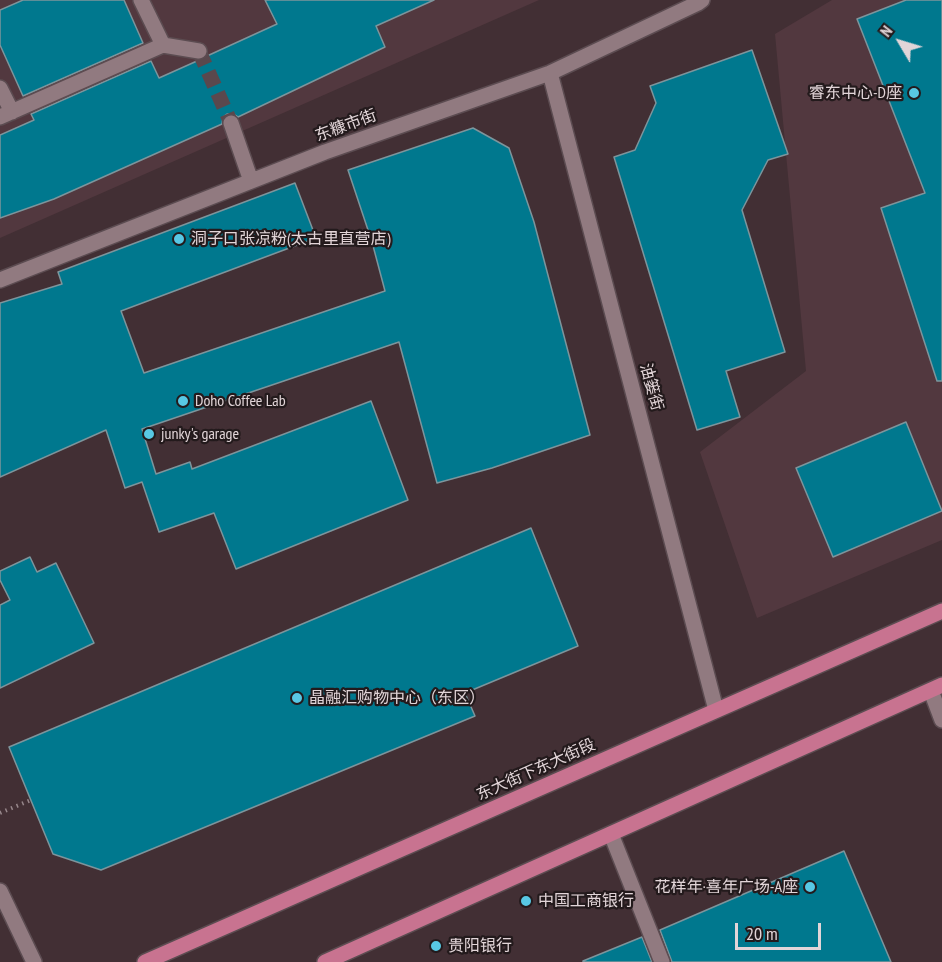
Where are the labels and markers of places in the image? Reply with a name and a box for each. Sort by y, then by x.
place label: 睿东中心-D座 [809,83,902,103]
marker: 睿东中心-D座 [907,86,921,100]
place label: 洞子口张凉粉(太古里直营店) [191,229,390,249]
marker: 洞子口张凉粉(太古里直营店) [172,232,186,246]
place label: Doho Coffee Lab [195,391,286,411]
marker: Doho Coffee Lab [176,394,190,408]
place label: junky's garage [161,424,239,444]
marker: junky's garage [142,427,156,441]
place label: 晶融汇购物中心（东区） [309,688,485,708]
marker: 晶融汇购物中心（东区） [290,691,304,705]
place label: 花样年·喜年广场-A座 [654,877,798,897]
marker: 花样年·喜年广场-A座 [803,880,817,894]
place label: 中国工商银行 [538,891,634,911]
marker: 中国工商银行 [519,894,533,908]
place label: 贵阳银行 [448,936,512,956]
marker: 贵阳银行 [429,939,443,953]

